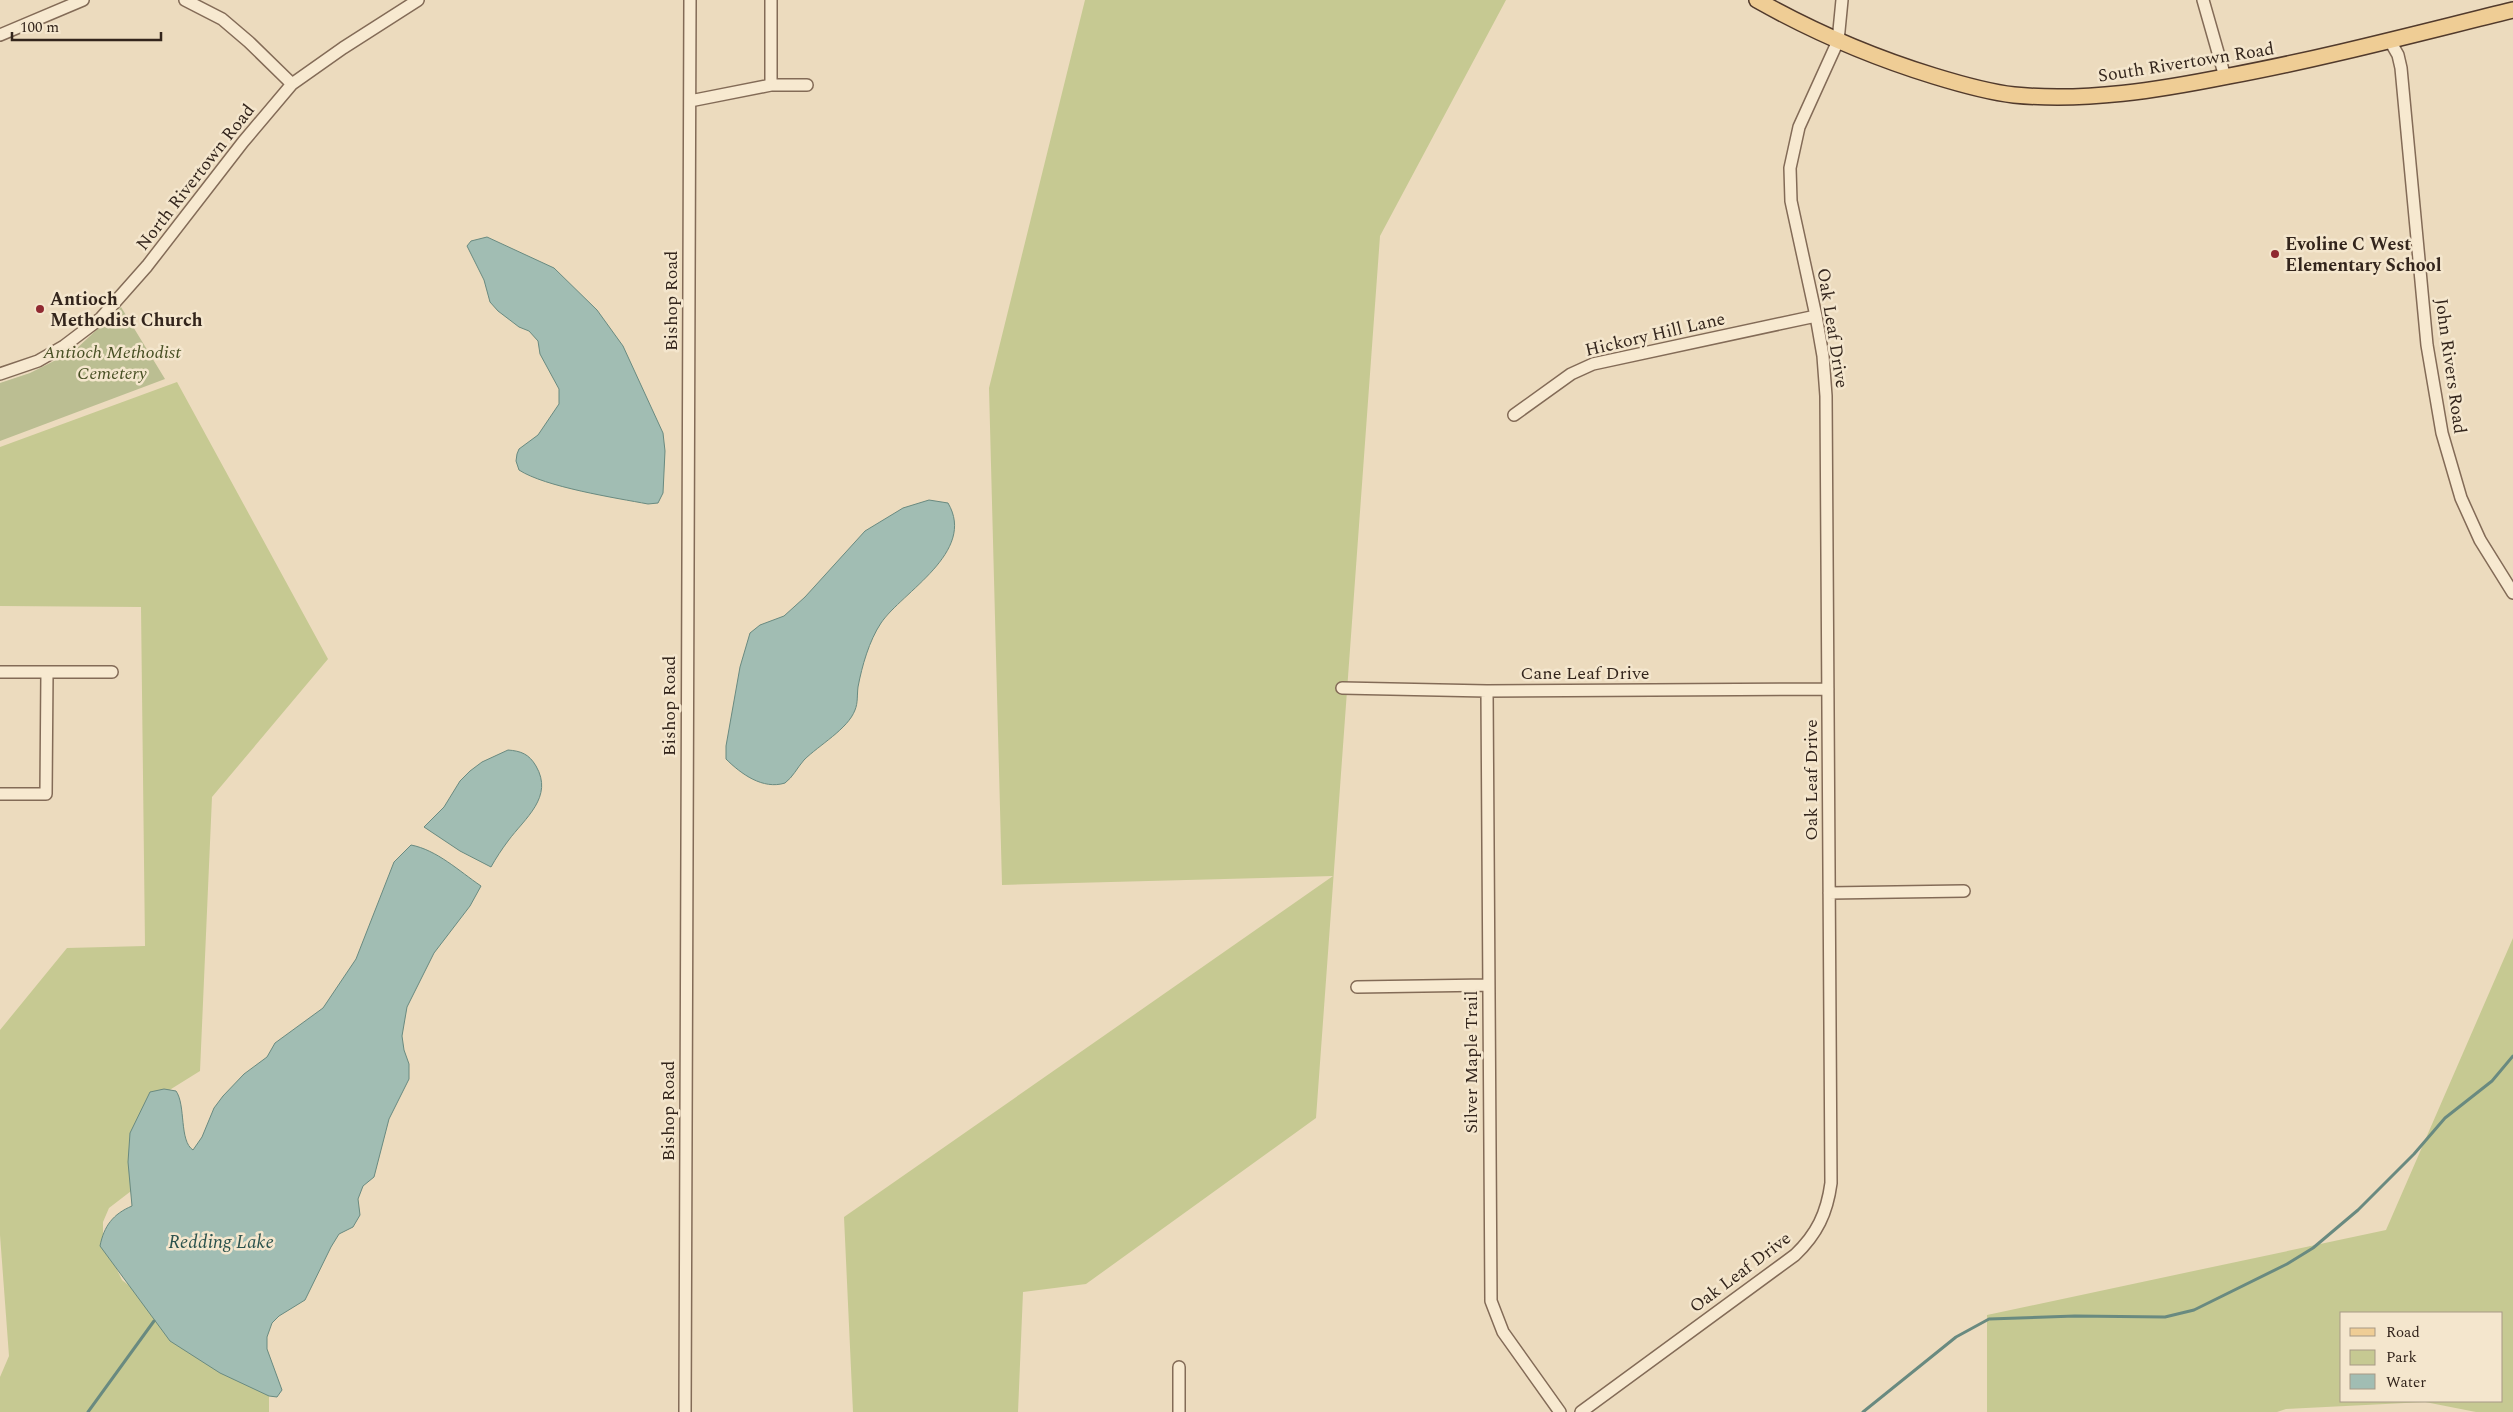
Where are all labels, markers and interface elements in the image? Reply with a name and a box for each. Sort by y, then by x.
scale bar [12,10,161,42]
text: 100 m [20,16,59,39]
street label: South Rivertown Road [2096,35,2276,90]
street label: North Rivertown Road [129,98,261,256]
place label: Evoline C West Elementary School [2285,231,2442,279]
marker: Evoline C West Elementary School [2269,248,2281,260]
street label: Bishop Road [658,251,685,351]
street label: Oak Leaf Drive [1810,266,1855,390]
place label: Antioch Methodist Church [50,286,203,334]
street label: John Rivers Road [2428,296,2473,436]
marker: Antioch Methodist Church [34,303,46,315]
street label: Hickory Hill Lane [1582,305,1728,364]
park label: Antioch Methodist Cemetery [42,339,181,387]
street label: Bishop Road [656,656,683,756]
street label: Cane Leaf Drive [1520,660,1650,687]
street label: Oak Leaf Drive [1798,719,1825,841]
street label: Silver Maple Trail [1458,991,1485,1133]
street label: Bishop Road [655,1061,682,1161]
street label: Oak Leaf Drive [1684,1225,1797,1320]
water label: Redding Lake [168,1228,274,1257]
legend [2340,1312,2503,1402]
text: Road [2386,1321,2420,1344]
text: Park [2386,1346,2417,1369]
text: Water [2386,1371,2426,1394]

